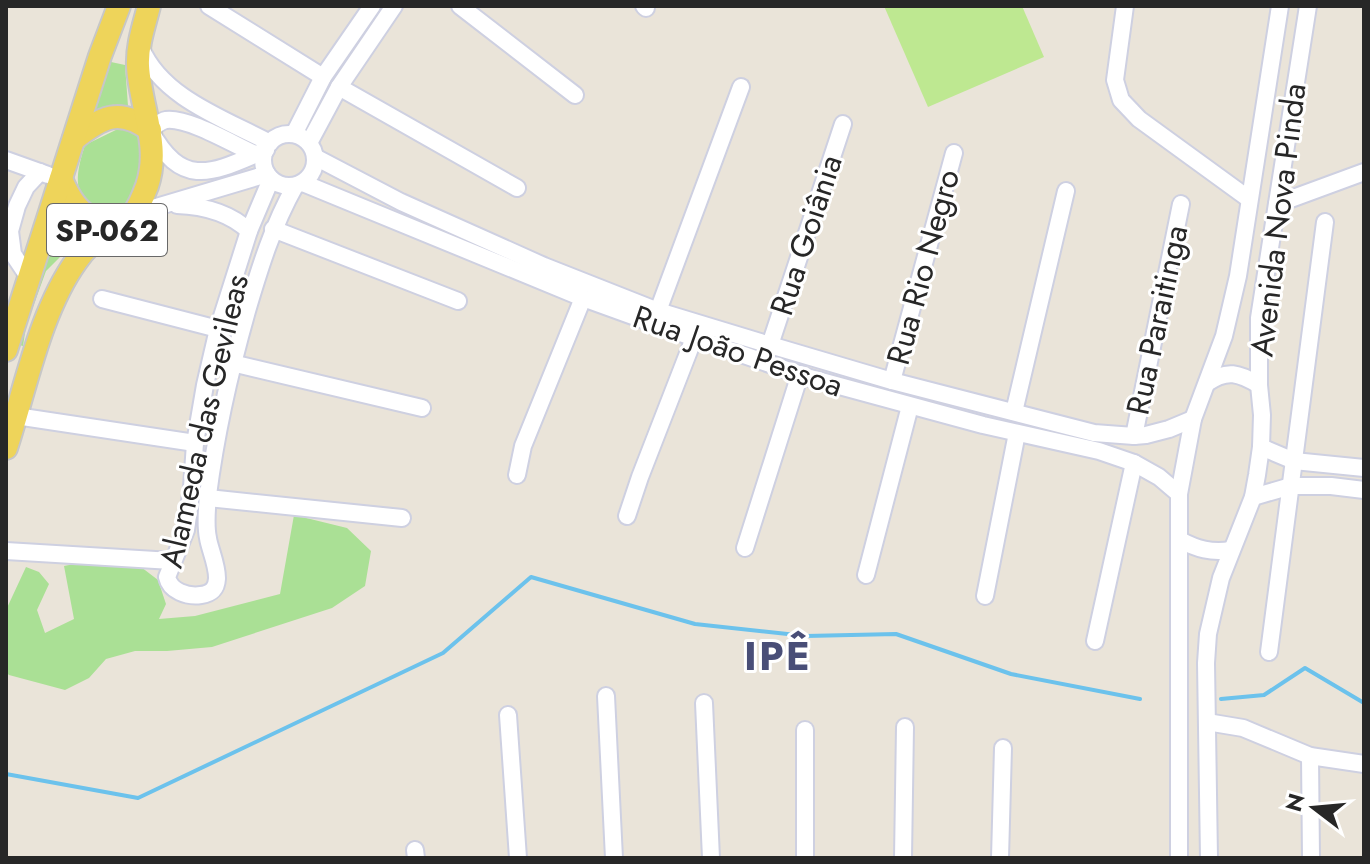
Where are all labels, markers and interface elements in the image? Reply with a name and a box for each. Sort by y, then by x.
street label: Avenida Nova Pinda [1238,81,1318,359]
street label: Rua Goiânia [758,149,854,321]
street label: Rua Rio Negro [875,164,971,370]
road number: SP-062 [47,204,167,256]
street label: Rua Paraitinga [1114,221,1200,419]
street label: Alameda das Gevileas [148,270,260,572]
street label: Rua João Pessoa [627,294,849,408]
district label: IPÊ [744,627,812,685]
north arrow [1274,768,1354,848]
text: N [1277,790,1313,815]

